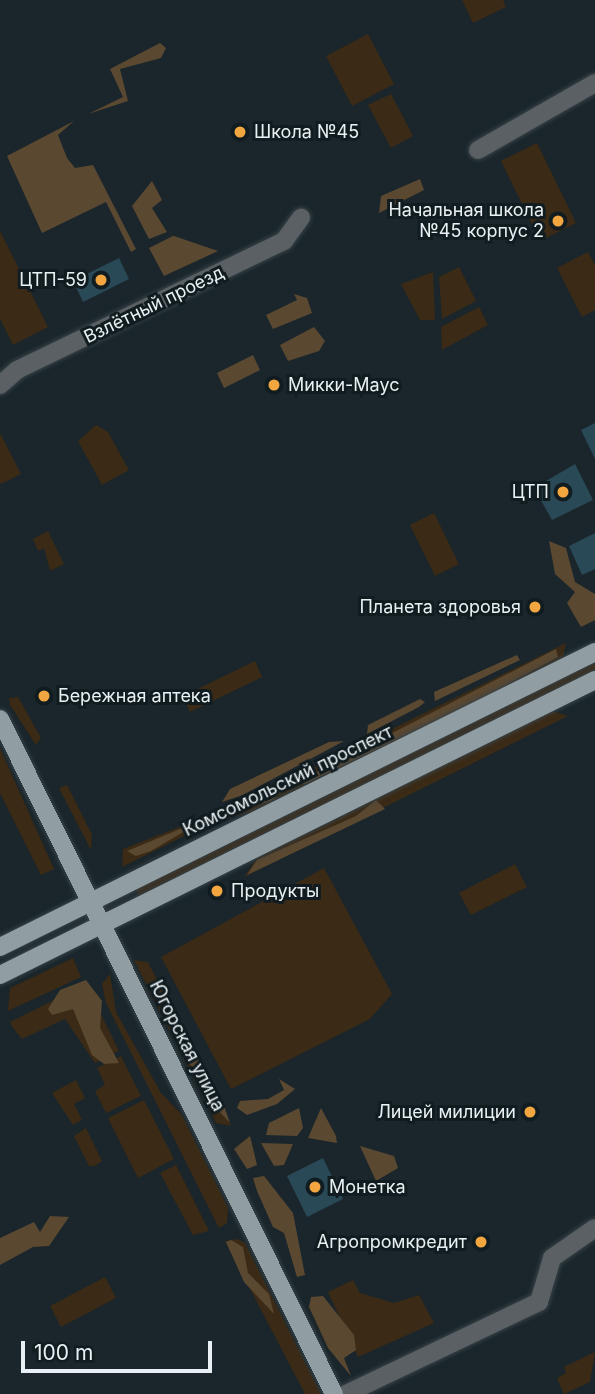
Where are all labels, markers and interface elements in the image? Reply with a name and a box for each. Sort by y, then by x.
place label: Школа №45 [254,121,359,143]
marker: Школа №45 [232,124,248,140]
place label: Начальная школа №45 корпус 2 [388,200,544,242]
marker: Начальная школа №45 корпус 2 [550,213,566,229]
street label: Взлётный проезд [81,262,227,348]
place label: ЦТП-59 [19,269,87,291]
marker: ЦТП-59 [93,272,109,288]
place label: Микки-Маус [288,374,399,396]
marker: Микки-Маус [266,377,282,393]
place label: ЦТП [512,481,549,503]
marker: ЦТП [555,484,571,500]
place label: Планета здоровья [359,596,521,618]
marker: Планета здоровья [527,599,543,615]
place label: Бережная аптека [58,685,211,707]
marker: Бережная аптека [36,688,52,704]
street label: Комсомольский проспект [180,721,396,841]
place label: Продукты [231,880,319,902]
marker: Продукты [209,883,225,899]
street label: Югорская улица [145,977,229,1115]
place label: Лицей милиции [377,1101,516,1123]
marker: Лицей милиции [522,1104,538,1120]
place label: Монетка [329,1176,406,1198]
marker: Монетка [307,1179,323,1195]
place label: Агропромкредит [317,1231,467,1253]
marker: Агропромкредит [473,1234,489,1250]
scale bar [24,1328,215,1372]
text: 100 m [34,1340,93,1365]

